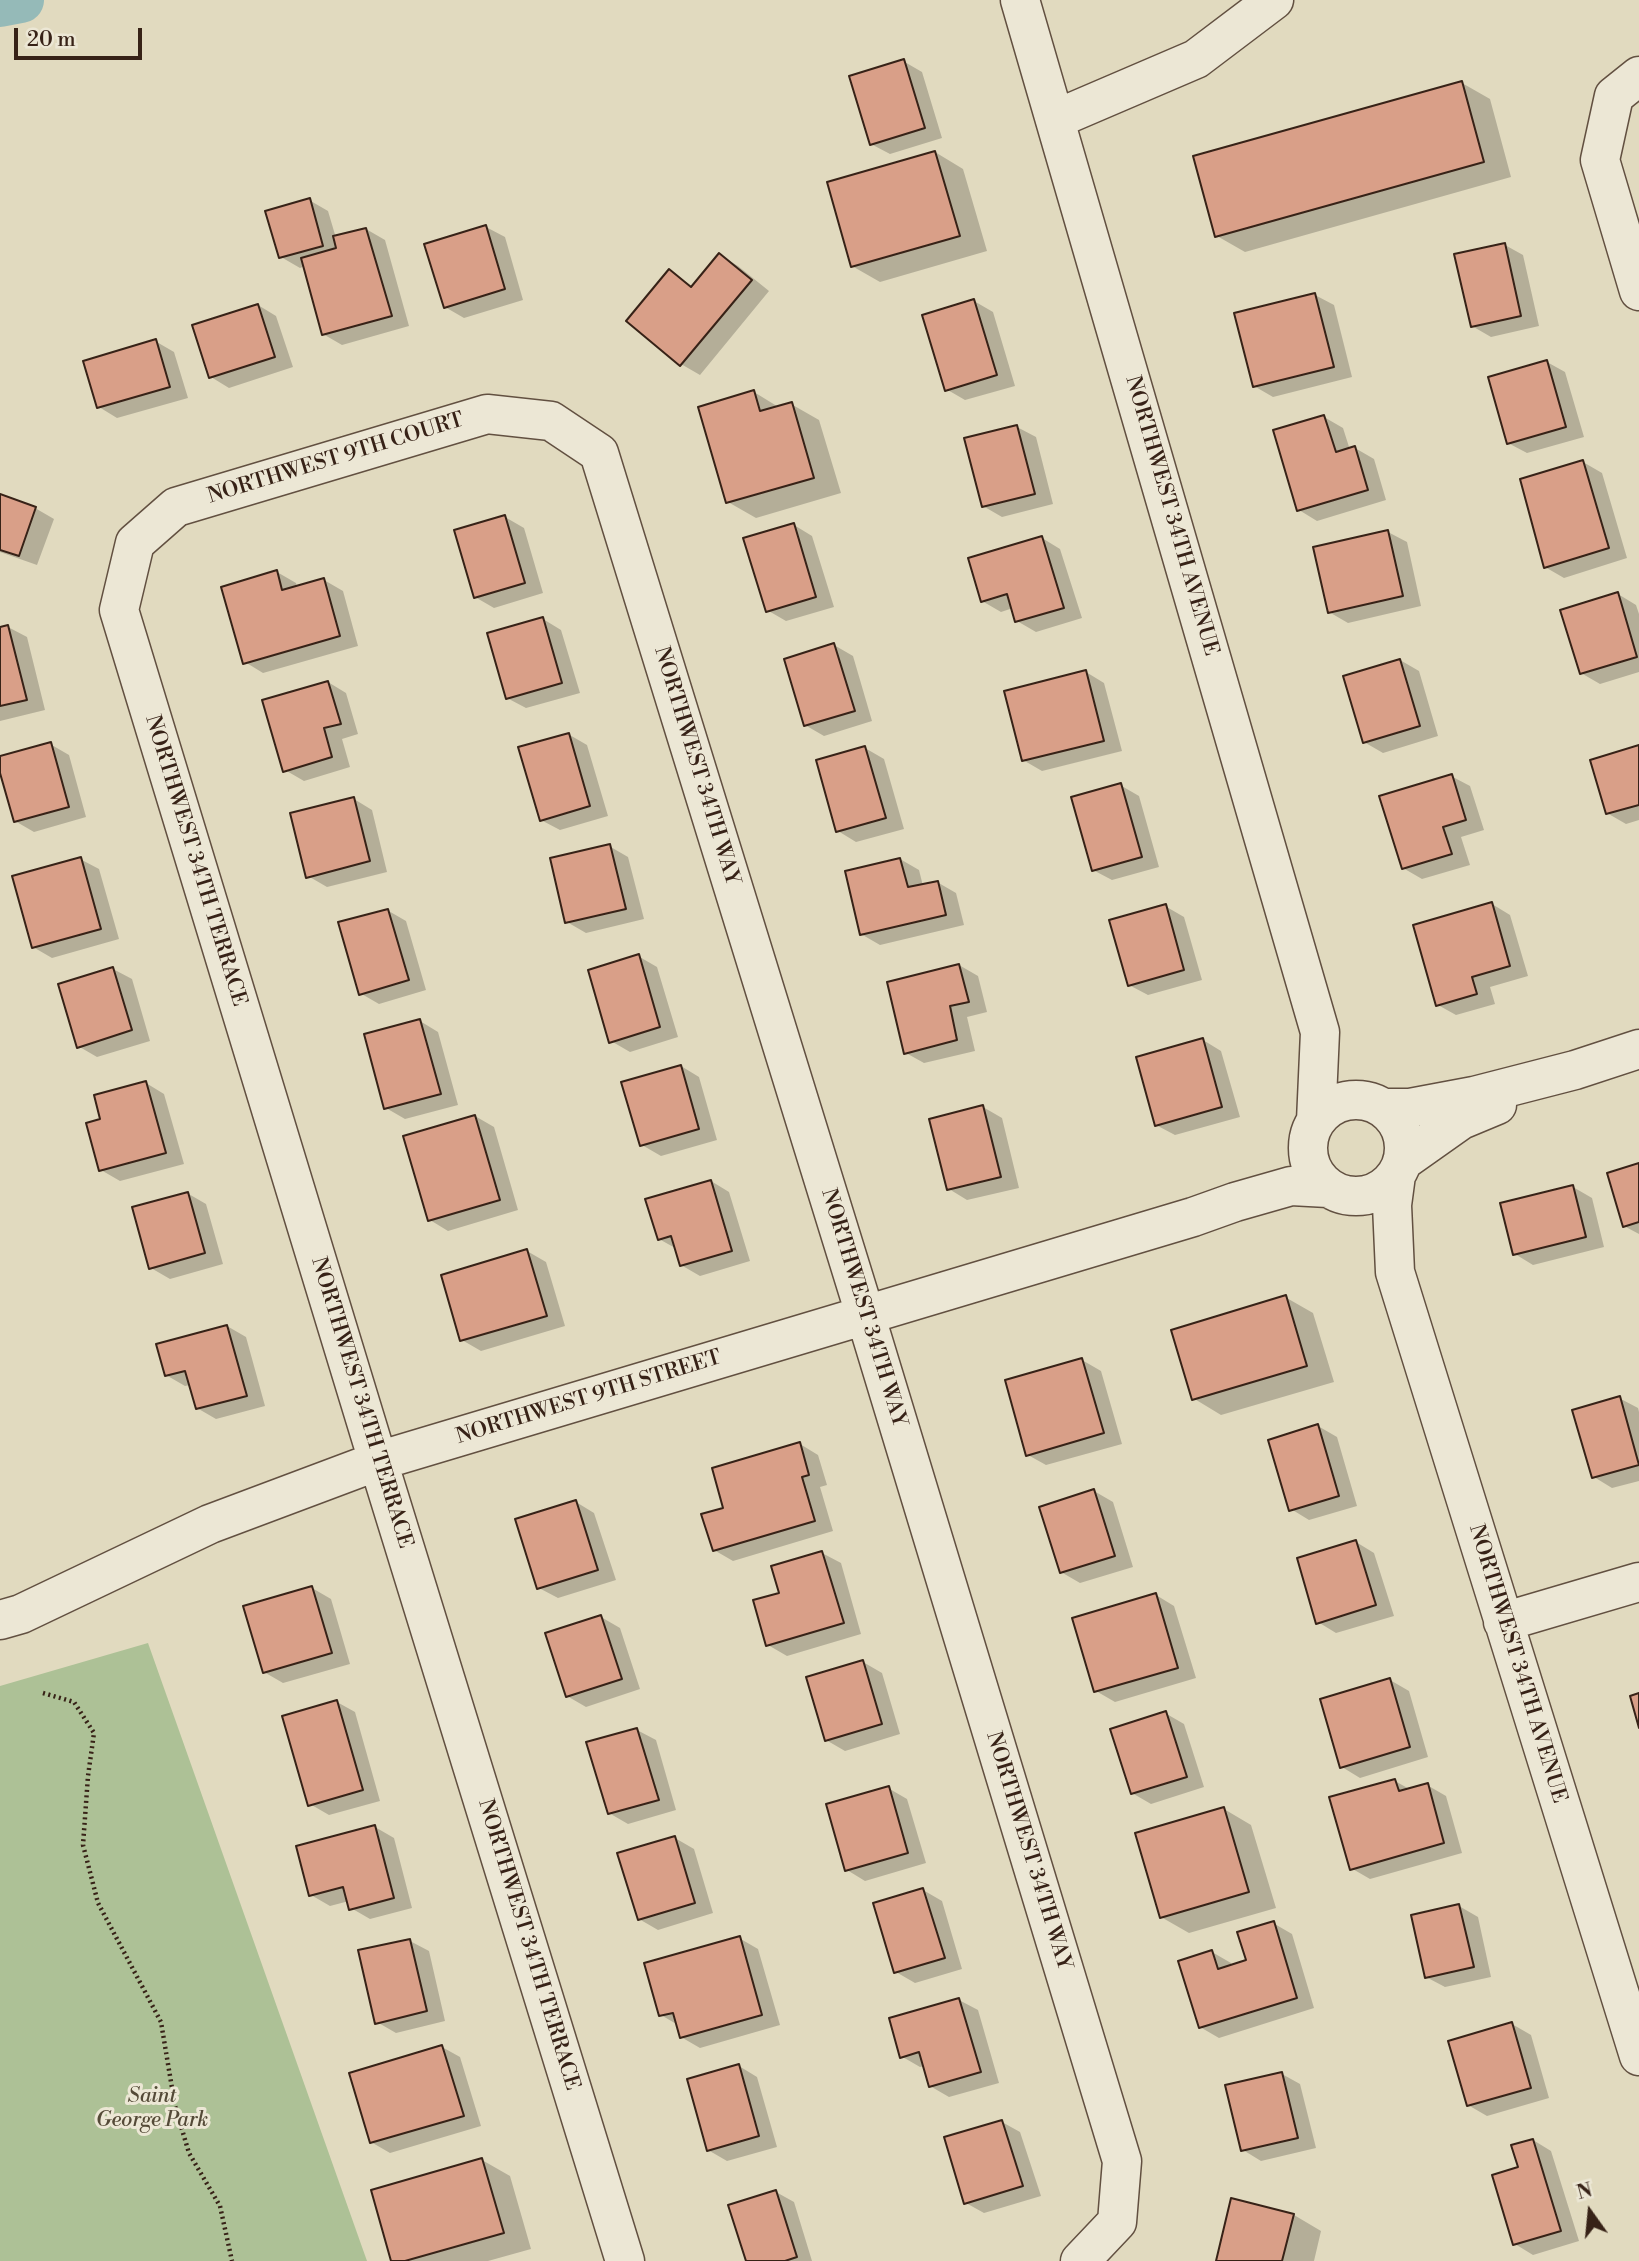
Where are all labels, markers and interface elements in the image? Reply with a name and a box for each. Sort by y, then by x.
scale bar [18,14,145,58]
text: 20 m [27,27,76,53]
street label: NORTHWEST 34TH AVENUE [1119,373,1223,659]
street label: NORTHWEST 9TH COURT [205,408,467,510]
street label: NORTHWEST 34TH WAY [648,644,744,888]
street label: NORTHWEST 34TH TERRACE [139,712,251,1010]
street label: NORTHWEST 34TH WAY [815,1186,911,1430]
street label: NORTHWEST 34TH TERRACE [305,1254,417,1552]
street label: NORTHWEST 9TH STREET [453,1346,725,1450]
street label: NORTHWEST 34TH AVENUE [1463,1522,1571,1806]
street label: NORTHWEST 34TH WAY [980,1729,1076,1973]
street label: NORTHWEST 34TH TERRACE [472,1796,584,2094]
park label: Saint George Park [96,2084,208,2134]
north arrow [1555,2177,1625,2247]
text: N [1574,2178,1595,2205]

